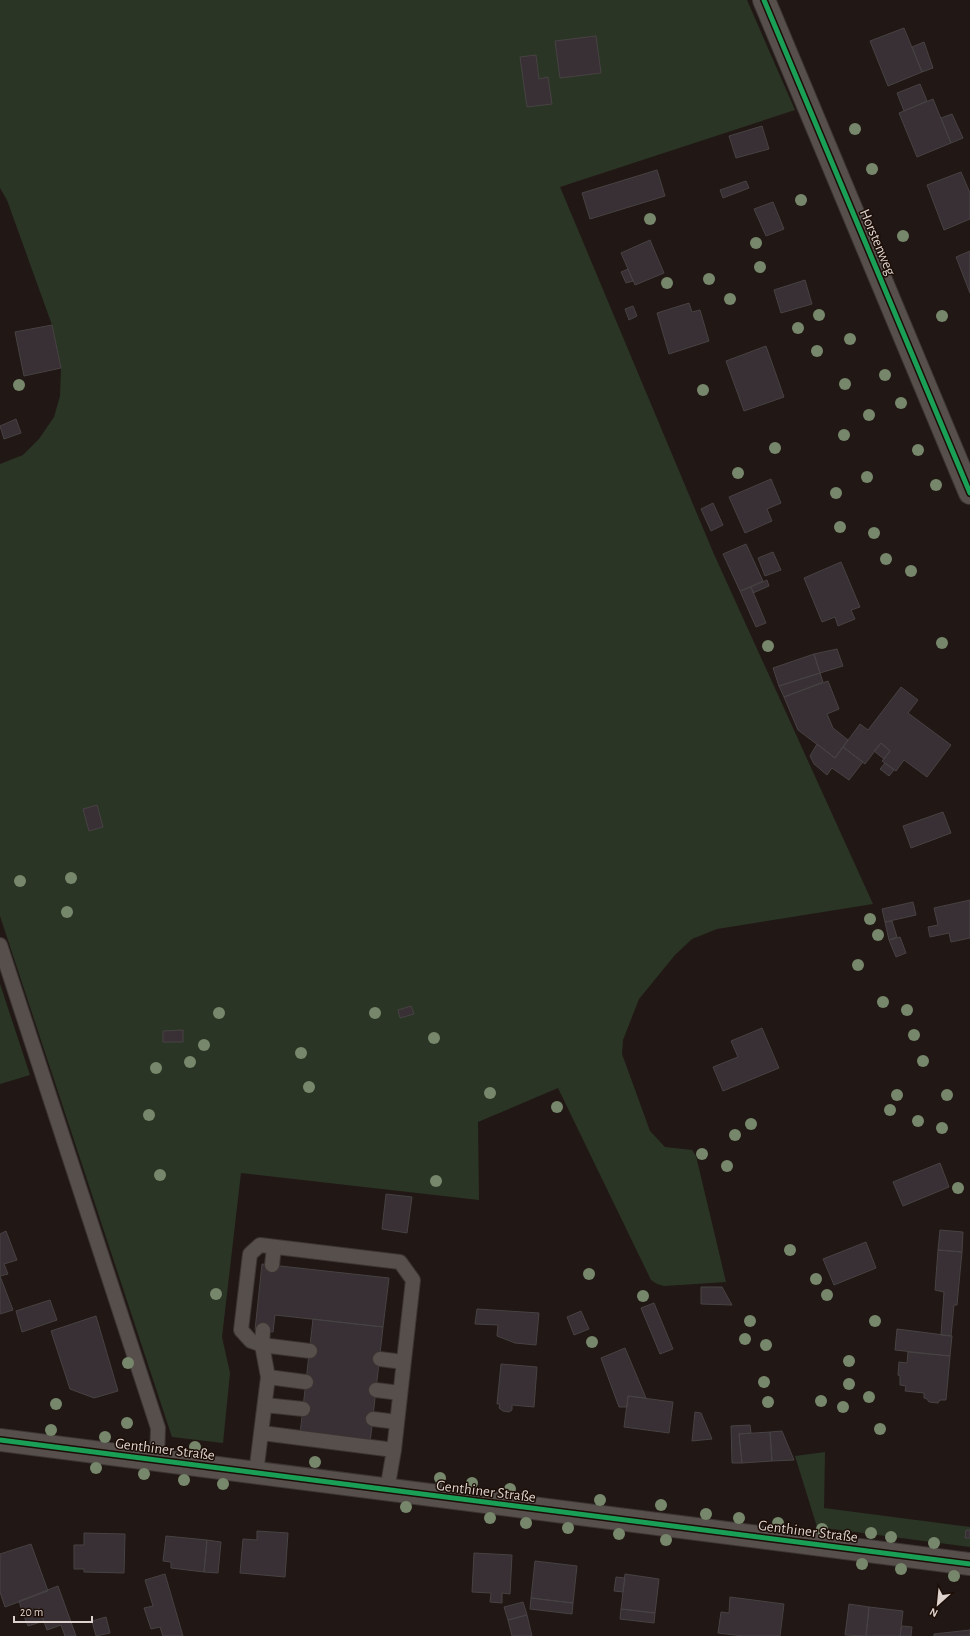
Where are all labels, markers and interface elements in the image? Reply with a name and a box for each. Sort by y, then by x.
street label: Horstenweg [857,207,898,278]
street label: Genthiner Straße [114,1436,216,1463]
street label: Genthiner Straße [435,1478,537,1505]
street label: Genthiner Straße [757,1518,859,1545]
north arrow [918,1584,958,1624]
scale bar [14,1598,92,1624]
text: 20 m [20,1606,43,1618]
text: N [928,1606,940,1619]

